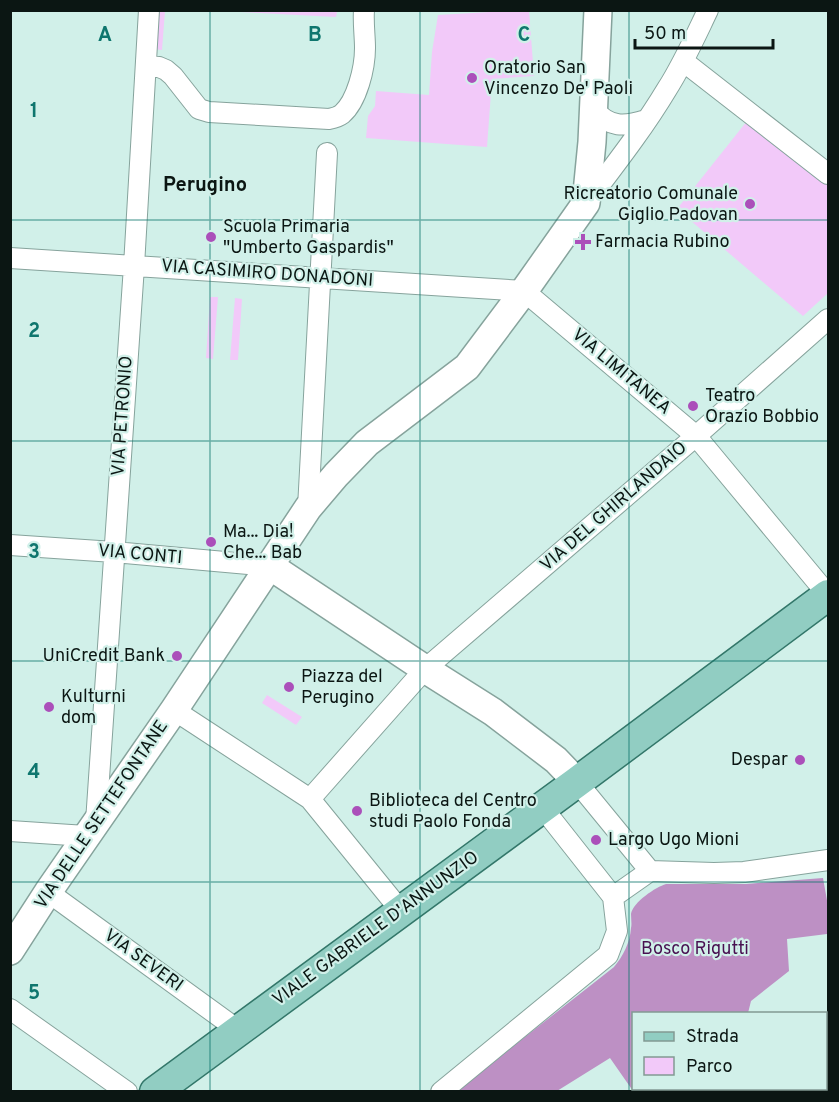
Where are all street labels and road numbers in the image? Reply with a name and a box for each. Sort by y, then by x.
street label: VIA CASIMIRO DONADONI [160,255,374,293]
street label: VIA LIMITANEA [567,324,675,420]
street label: VIA PETRONIO [107,355,139,477]
street label: VIA DEL GHIRLANDAIO [536,437,692,577]
street label: VIA CONTI [97,540,183,570]
street label: VIA DELLE SETTEFONTANE [30,716,174,914]
street label: VIALE GABRIELE D'ANNUNZIO [268,846,484,1012]
street label: VIA SEVERI [99,924,187,998]

